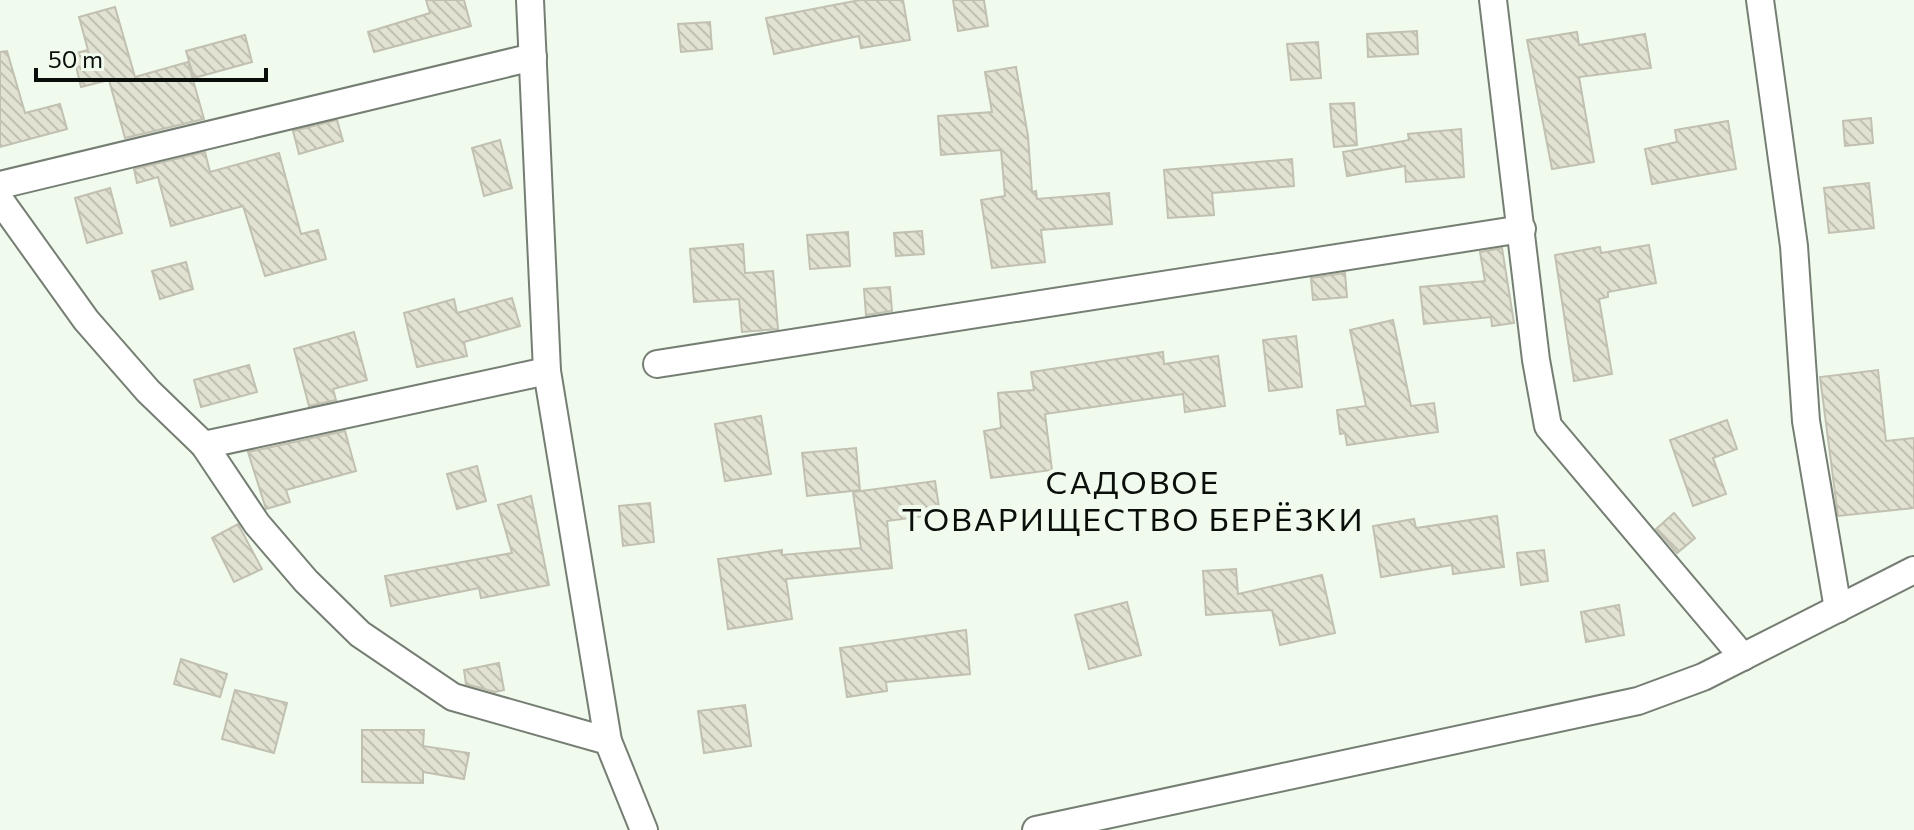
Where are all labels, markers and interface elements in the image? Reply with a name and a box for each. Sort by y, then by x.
scale bar [36,32,266,82]
text: 50 m [48,44,103,73]
district label: САДОВОЕ ТОВАРИЩЕСТВО БЕРЁЗКИ [901,461,1365,538]

